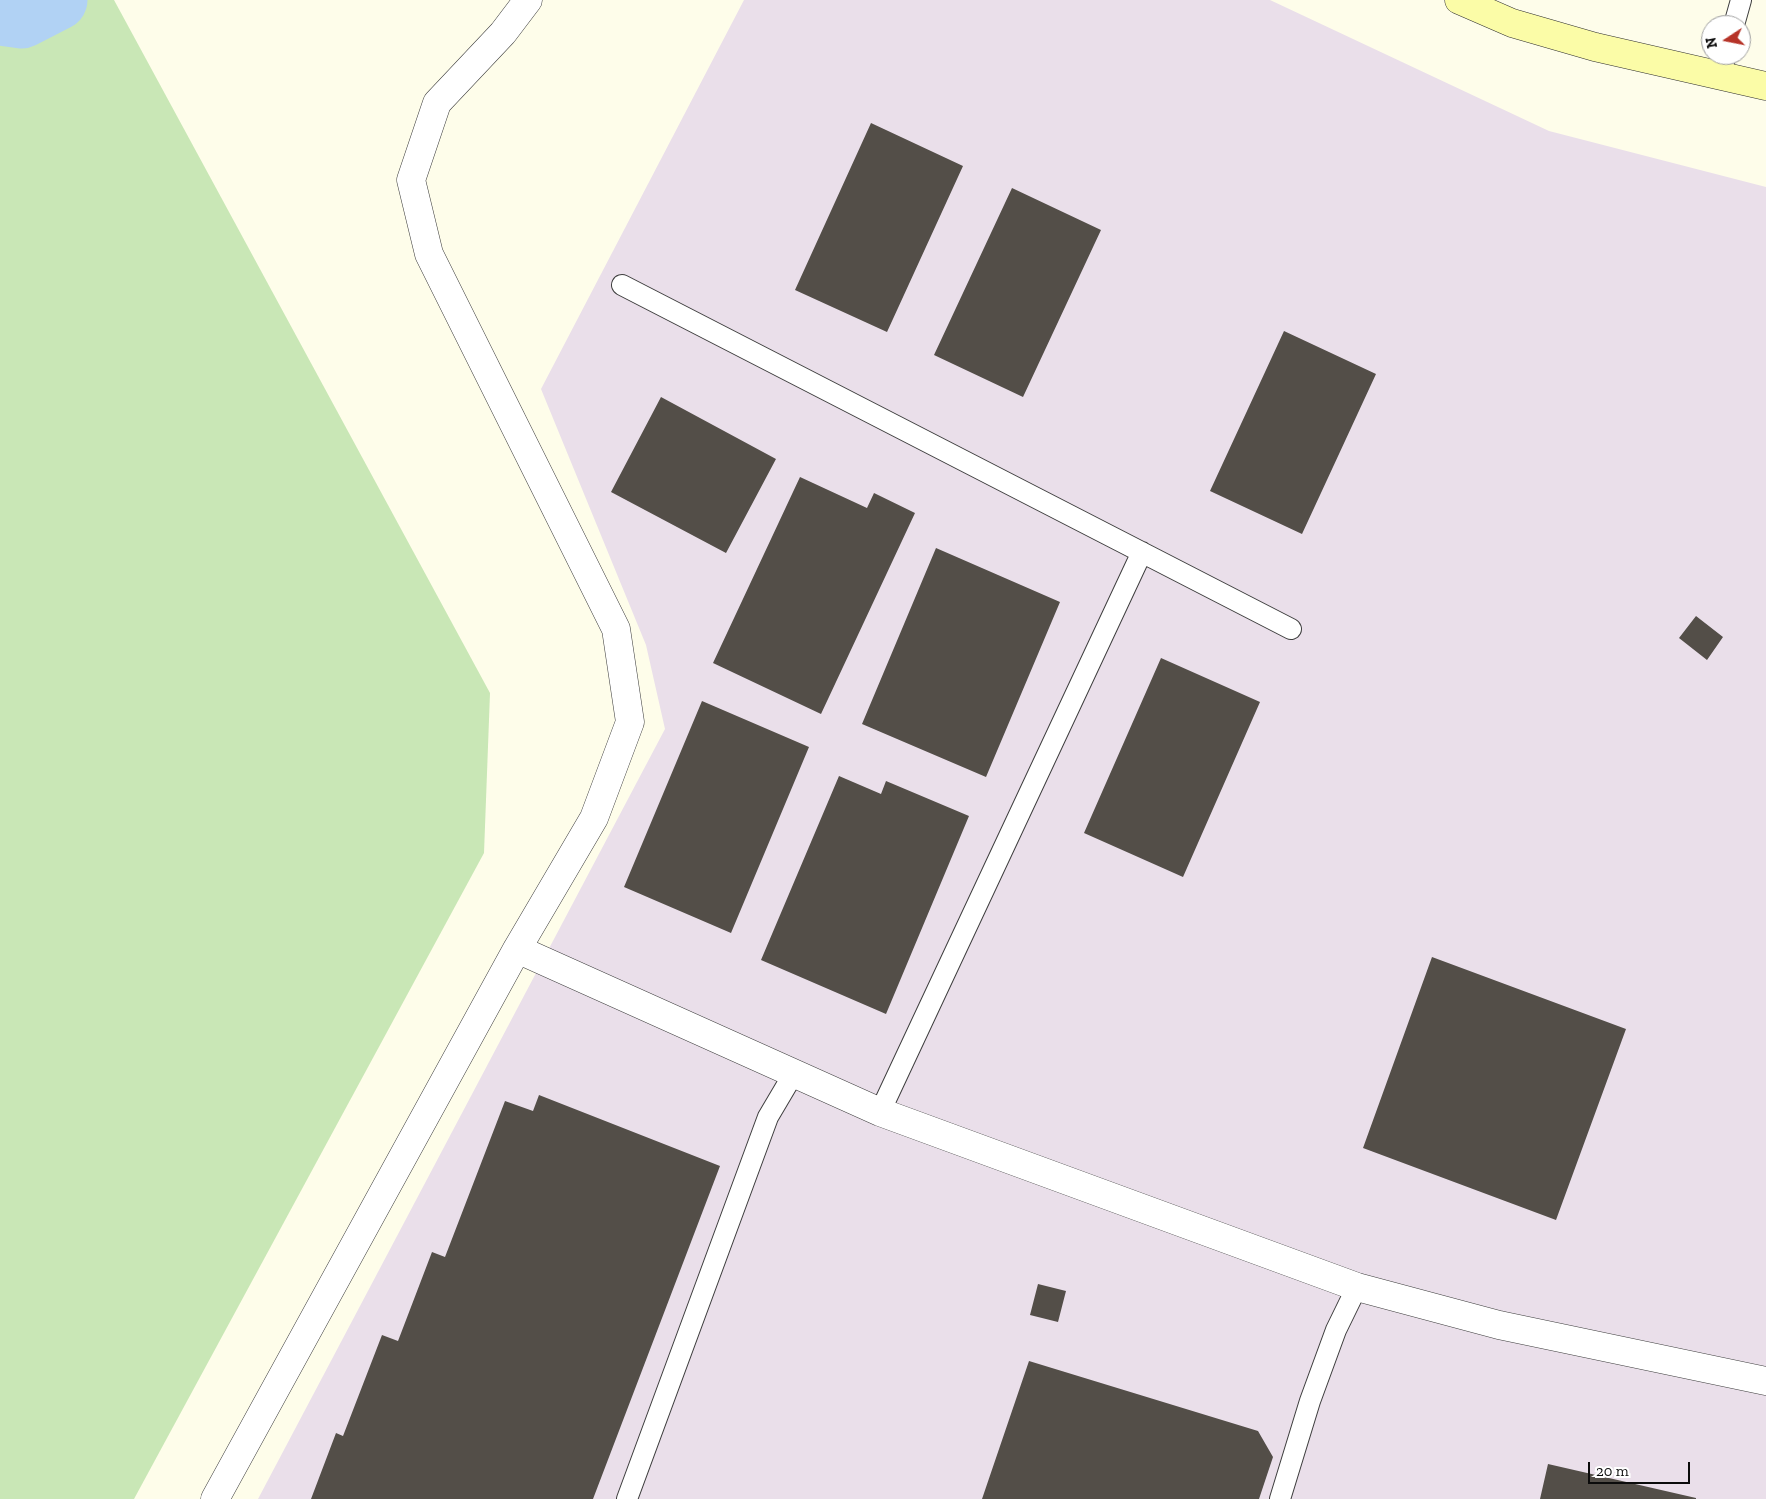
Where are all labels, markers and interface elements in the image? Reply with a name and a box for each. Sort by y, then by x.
north arrow [1701,15,1751,65]
text: N [1702,36,1721,50]
scale bar [1591,1452,1694,1484]
text: 20 m [1596,1462,1629,1480]

